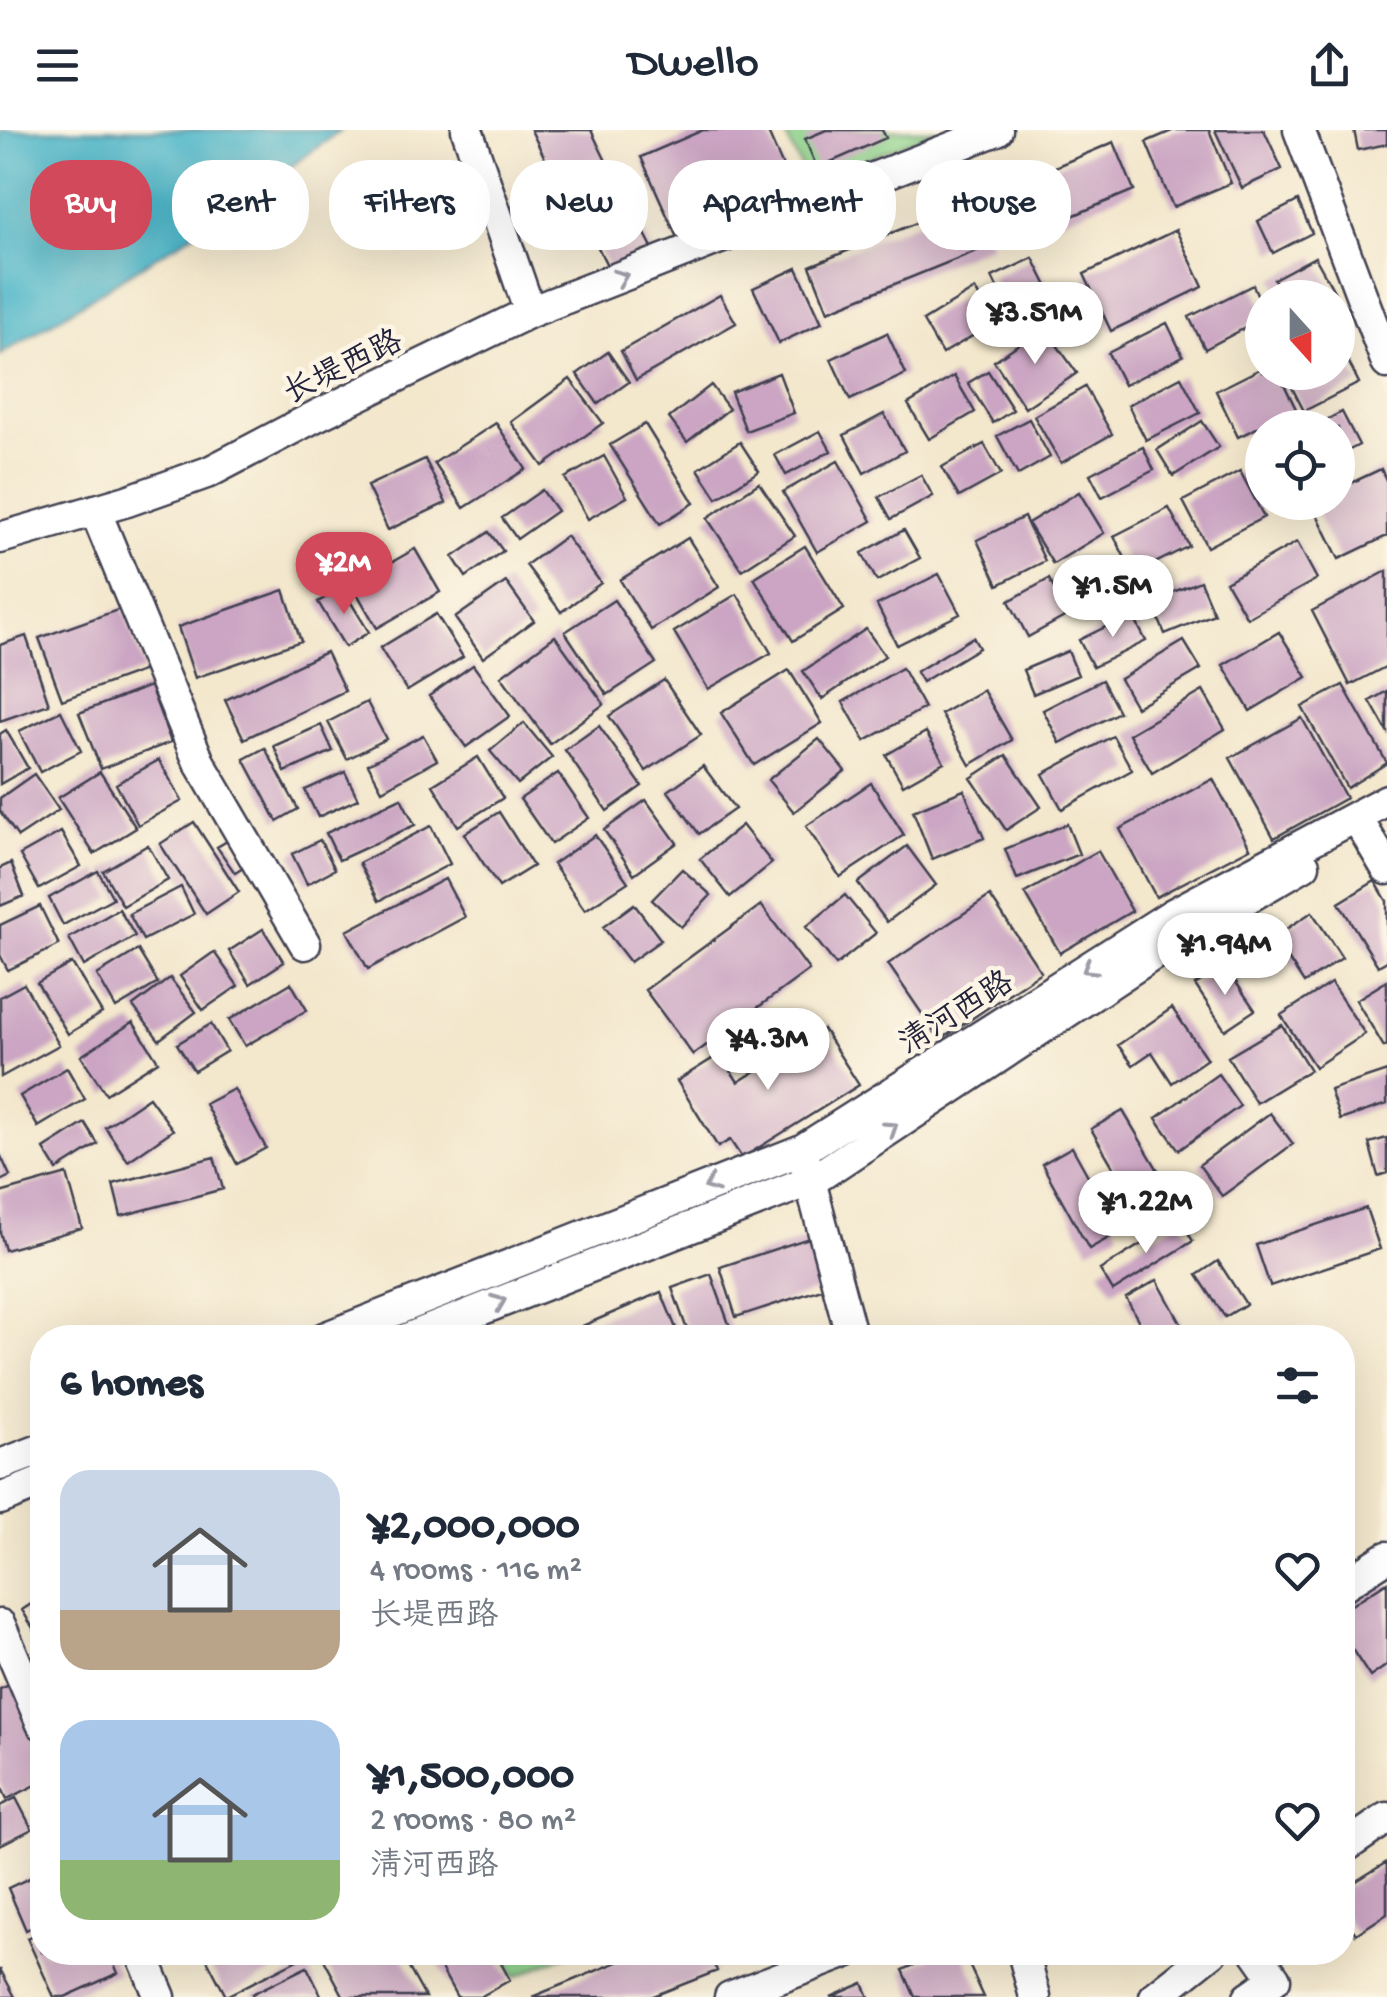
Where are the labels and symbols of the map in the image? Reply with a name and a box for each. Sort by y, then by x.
one-way arrow [611,268,628,288]
north arrow [1245,280,1355,390]
pin: ¥3.51M [954,282,1116,367]
street label: 长堤西路 [277,323,410,415]
pin: ¥2M [296,532,392,617]
pin: ¥1.5M [1043,555,1183,640]
pin: ¥1.94M [1144,913,1306,998]
one-way arrow [1081,955,1099,974]
street label: 清河西路 [892,964,1022,1065]
pin: ¥4.3M [698,1008,838,1093]
one-way arrow [880,1122,898,1141]
pin: ¥1.22M [1065,1171,1227,1256]
one-way arrow [703,1173,720,1193]
one-way arrow [490,1293,507,1313]

